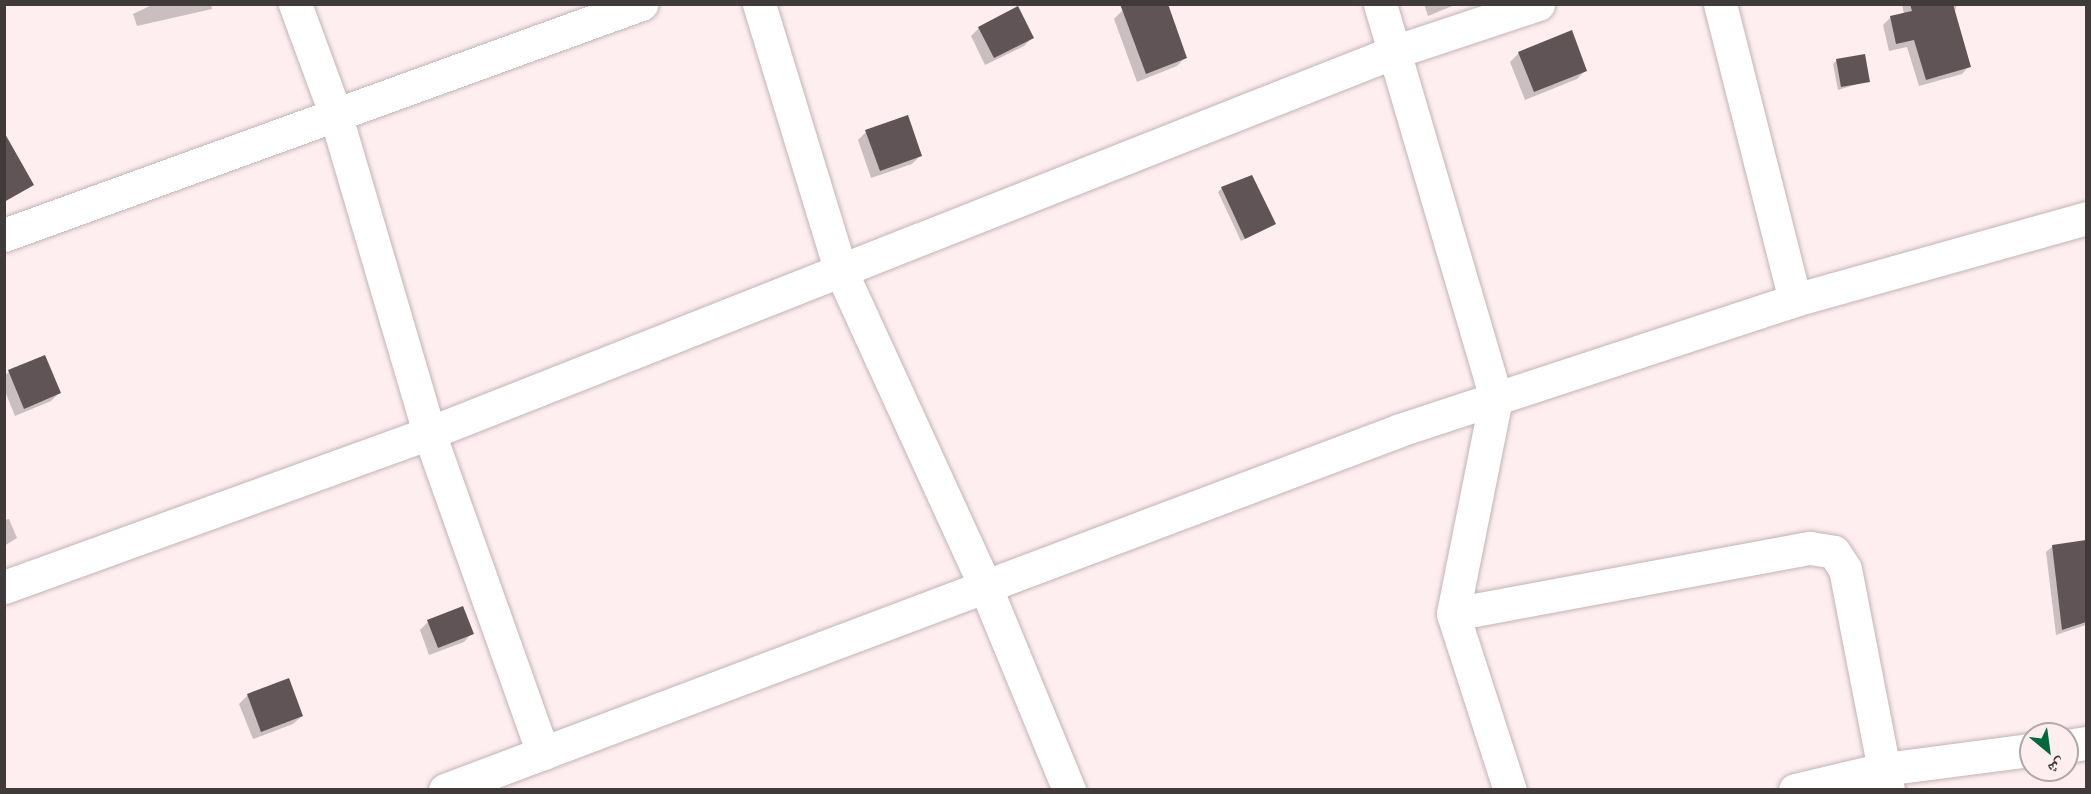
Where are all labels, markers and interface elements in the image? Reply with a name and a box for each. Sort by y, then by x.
north arrow [2019,722,2079,782]
text: ش [2045,754,2069,779]

